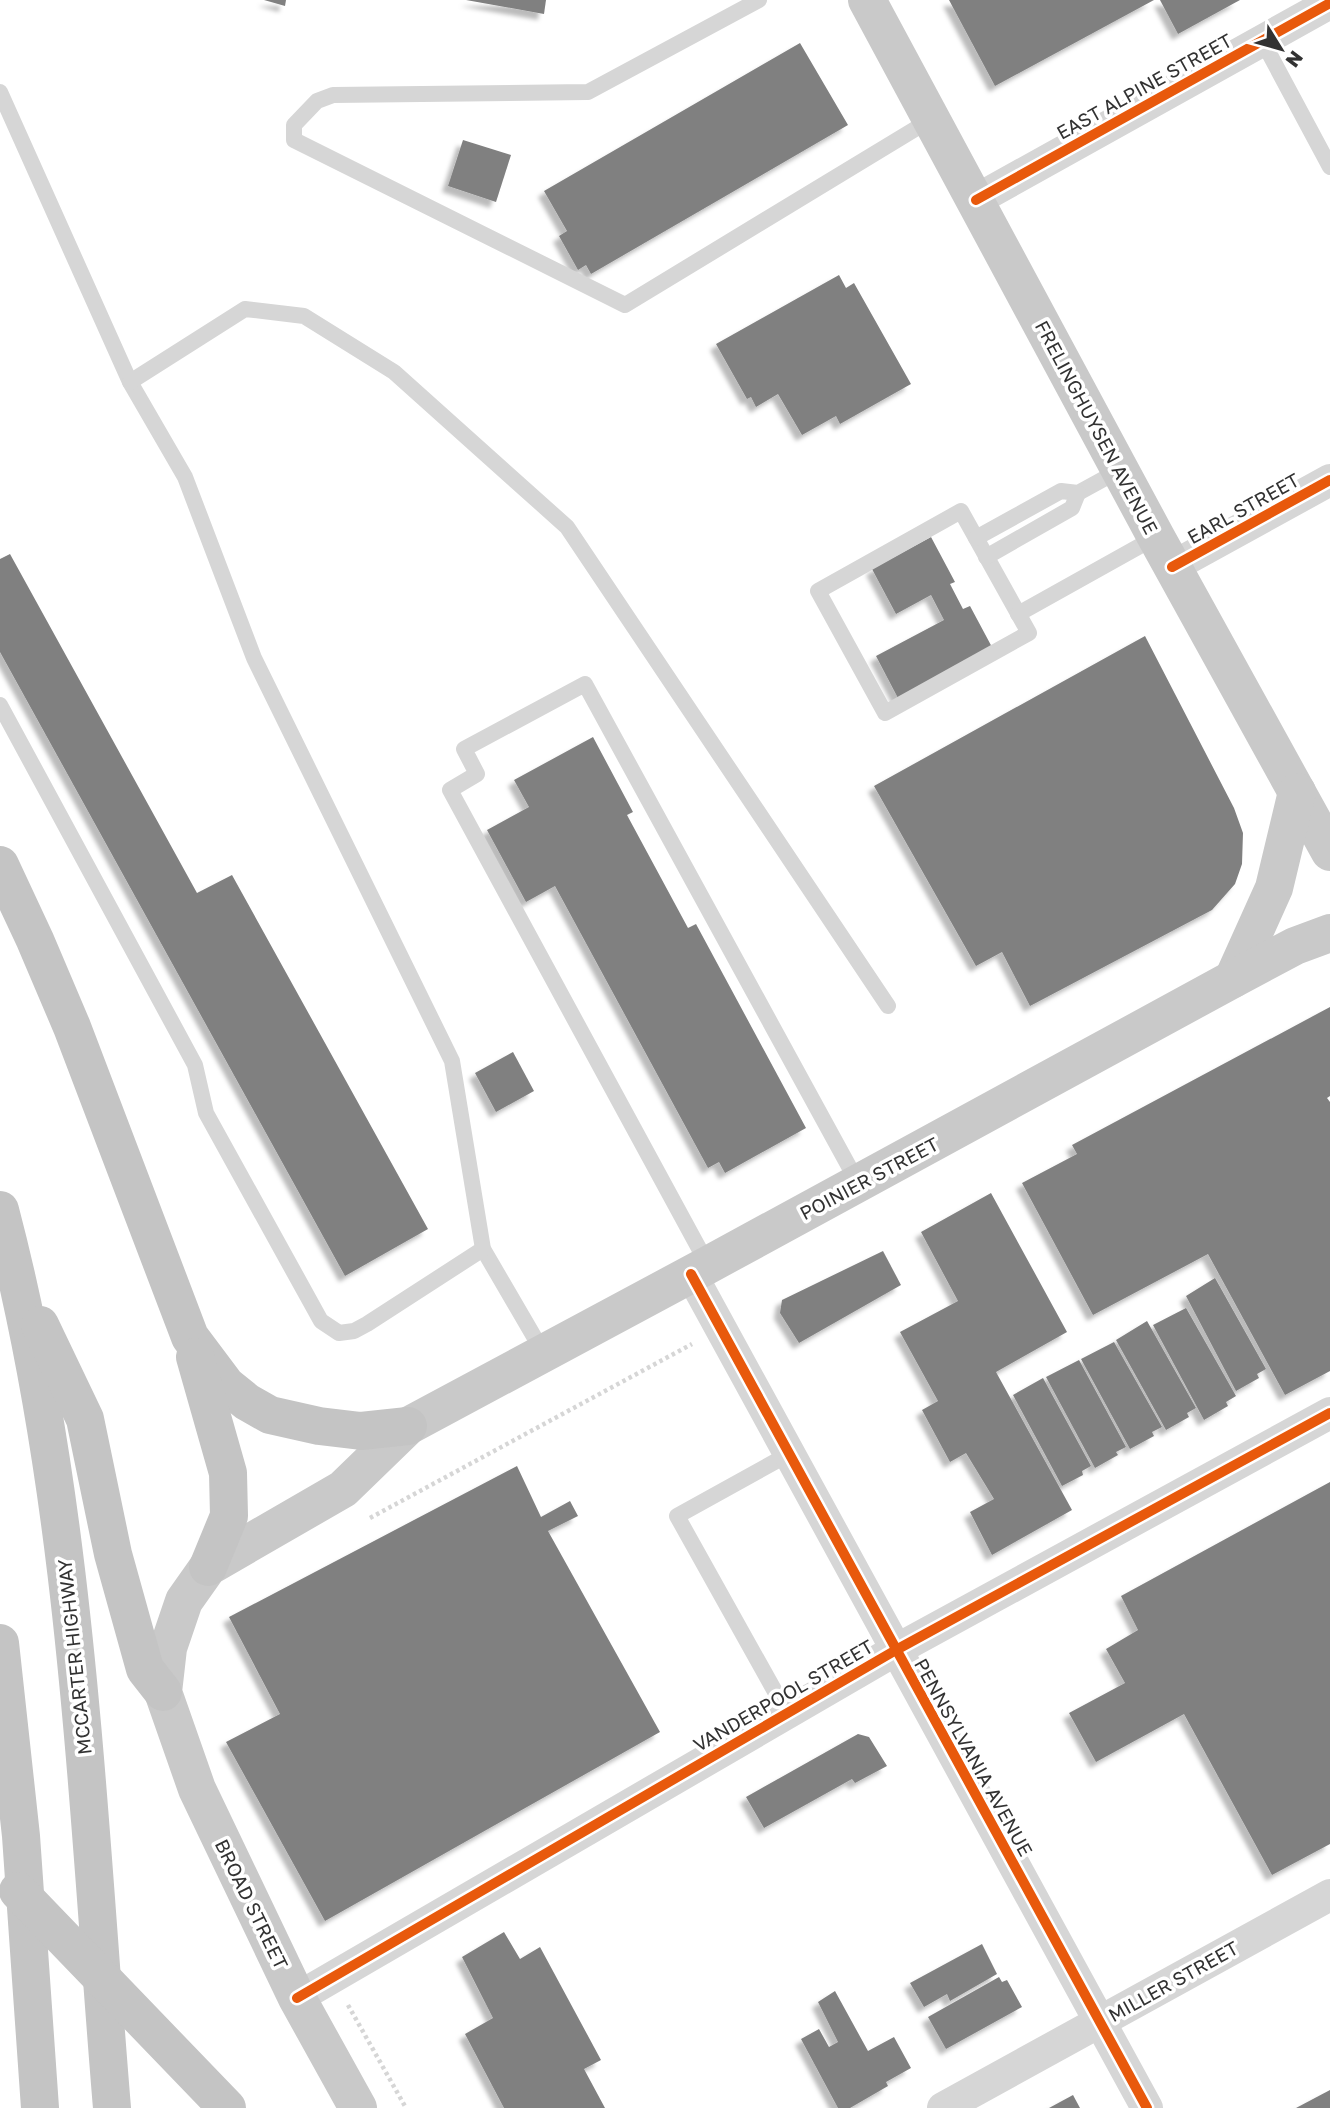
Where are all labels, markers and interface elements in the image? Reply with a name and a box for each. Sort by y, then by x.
north arrow [1246,14,1316,84]
street label: EAST ALPINE STREET [1052,28,1236,144]
text: N [1281,47,1309,72]
street label: FRELINGHUYSEN AVENUE [1031,316,1163,538]
street label: EARL STREET [1183,468,1303,548]
street label: POINIER STREET [796,1132,943,1224]
street label: MCCARTER HIGHWAY [52,1558,96,1756]
street label: VANDERPOOL STREET [689,1634,877,1756]
street label: PENNSYLVANIA AVENUE [910,1654,1038,1860]
street label: BROAD STREET [211,1835,294,1973]
street label: MILLER STREET [1104,1936,1242,2026]

